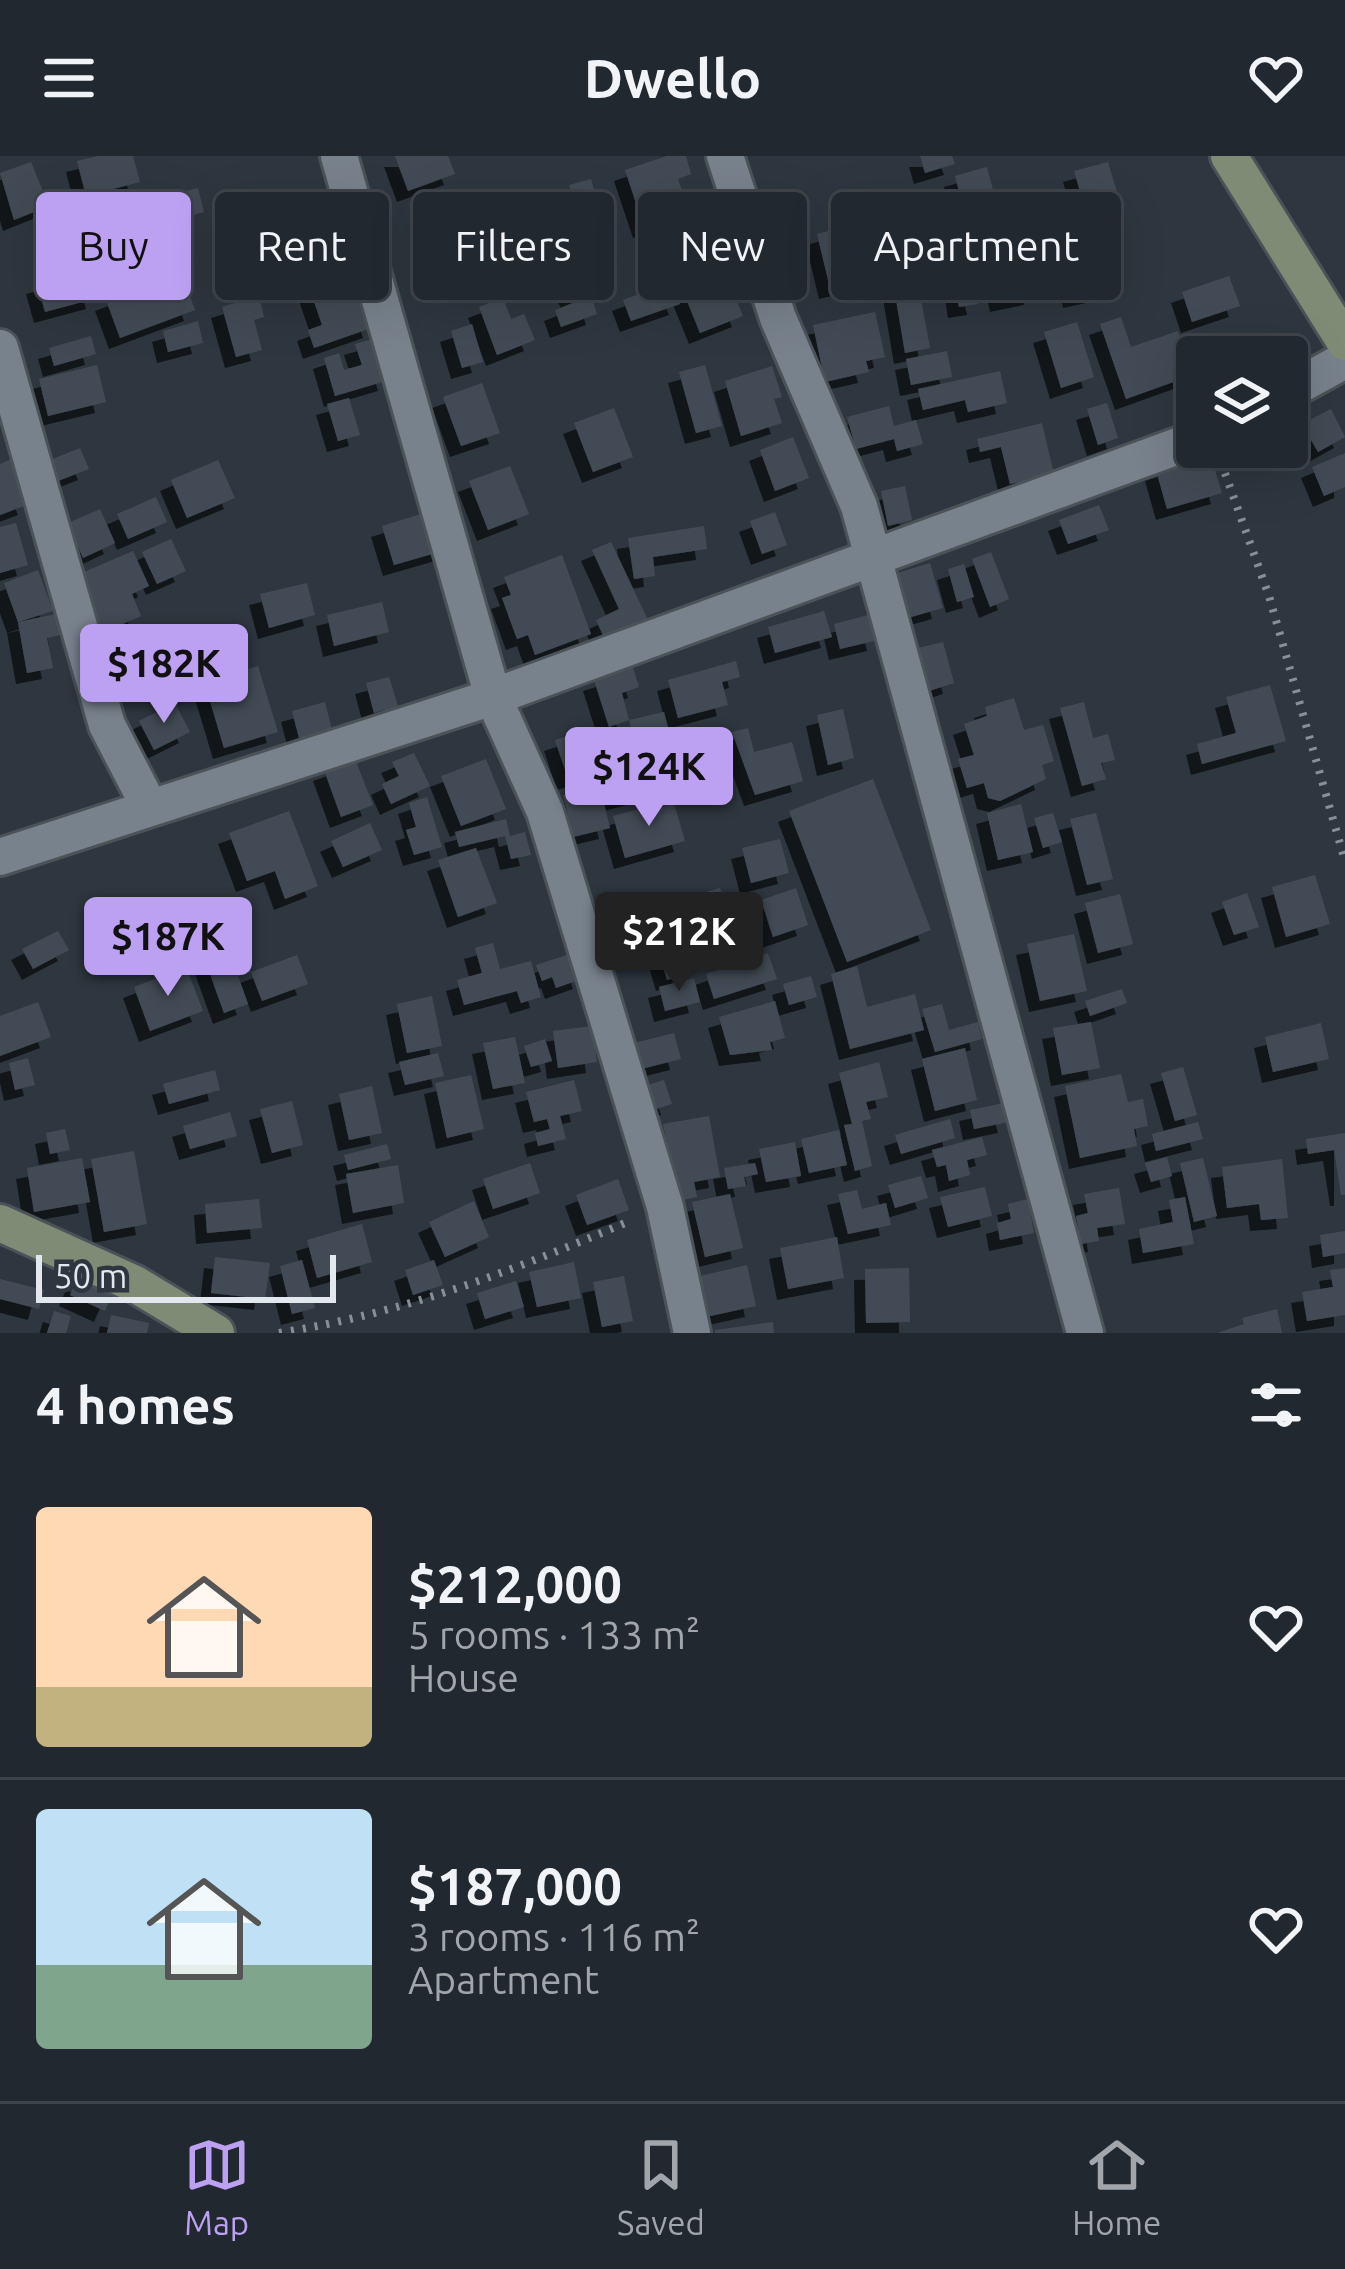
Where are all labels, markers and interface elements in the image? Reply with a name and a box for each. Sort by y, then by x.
icon: menu [36,45,102,111]
icon: heart [1243,45,1309,111]
text: Dwello [584,48,761,108]
chip: Buy [36,192,191,300]
chip: Rent [215,192,389,300]
chip: Filters [413,192,614,300]
chip: New [638,192,807,300]
chip: Apartment [831,192,1121,300]
map controls [1176,336,1308,468]
button: layers [1176,336,1308,468]
pin: $182K [80,624,248,726]
text: $182K [107,641,221,684]
pin: $124K [565,727,733,829]
text: $124K [592,744,706,787]
pin: $212K [595,892,763,994]
pin: $187K [84,897,252,999]
text: $212K [622,909,736,952]
text: $187K [111,914,225,957]
scale bar [36,1249,336,1302]
text: 50 m [54,1257,127,1294]
icon: filters [1243,1372,1309,1438]
text: 4 homes [36,1376,235,1434]
icon: home [132,1555,276,1699]
text: $212,000 [408,1555,622,1613]
icon: heart [1243,1594,1309,1660]
text: 5 rooms · 133 m² [408,1613,700,1656]
text: House [408,1656,519,1699]
icon: home [132,1857,276,2001]
text: $187,000 [408,1857,622,1915]
icon: heart [1243,1896,1309,1962]
text: 3 rooms · 116 m² [408,1915,700,1958]
text: Apartment [408,1958,599,2001]
tab: Map [184,2132,250,2241]
tab: Saved [617,2132,705,2241]
tab: Home [1072,2132,1161,2241]

